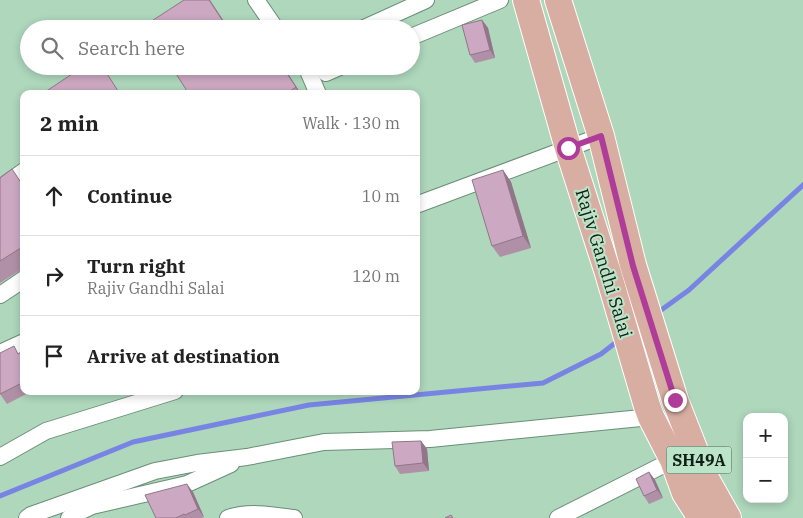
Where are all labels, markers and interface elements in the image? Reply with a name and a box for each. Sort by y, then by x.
search box [20,20,420,75]
icon: search [38,34,66,62]
text: Search here [78,36,185,60]
text: 2 min [40,109,99,137]
text: Walk · 130 m [302,113,400,133]
route start [557,137,580,160]
icon: ahead [40,182,68,210]
text: Continue [87,184,172,208]
text: 10 m [362,186,400,206]
street label: Rajiv Gandhi Salai [570,186,638,341]
text: Turn right [87,254,185,278]
icon: right [40,262,68,290]
text: 120 m [352,266,400,286]
text: Rajiv Gandhi Salai [87,278,224,298]
icon: arrive [40,342,68,370]
text: Arrive at destination [87,344,280,368]
route end [664,389,687,412]
map controls [743,413,788,503]
button: + [743,413,788,458]
road number: SH49A [666,446,732,474]
button: − [743,458,788,503]

